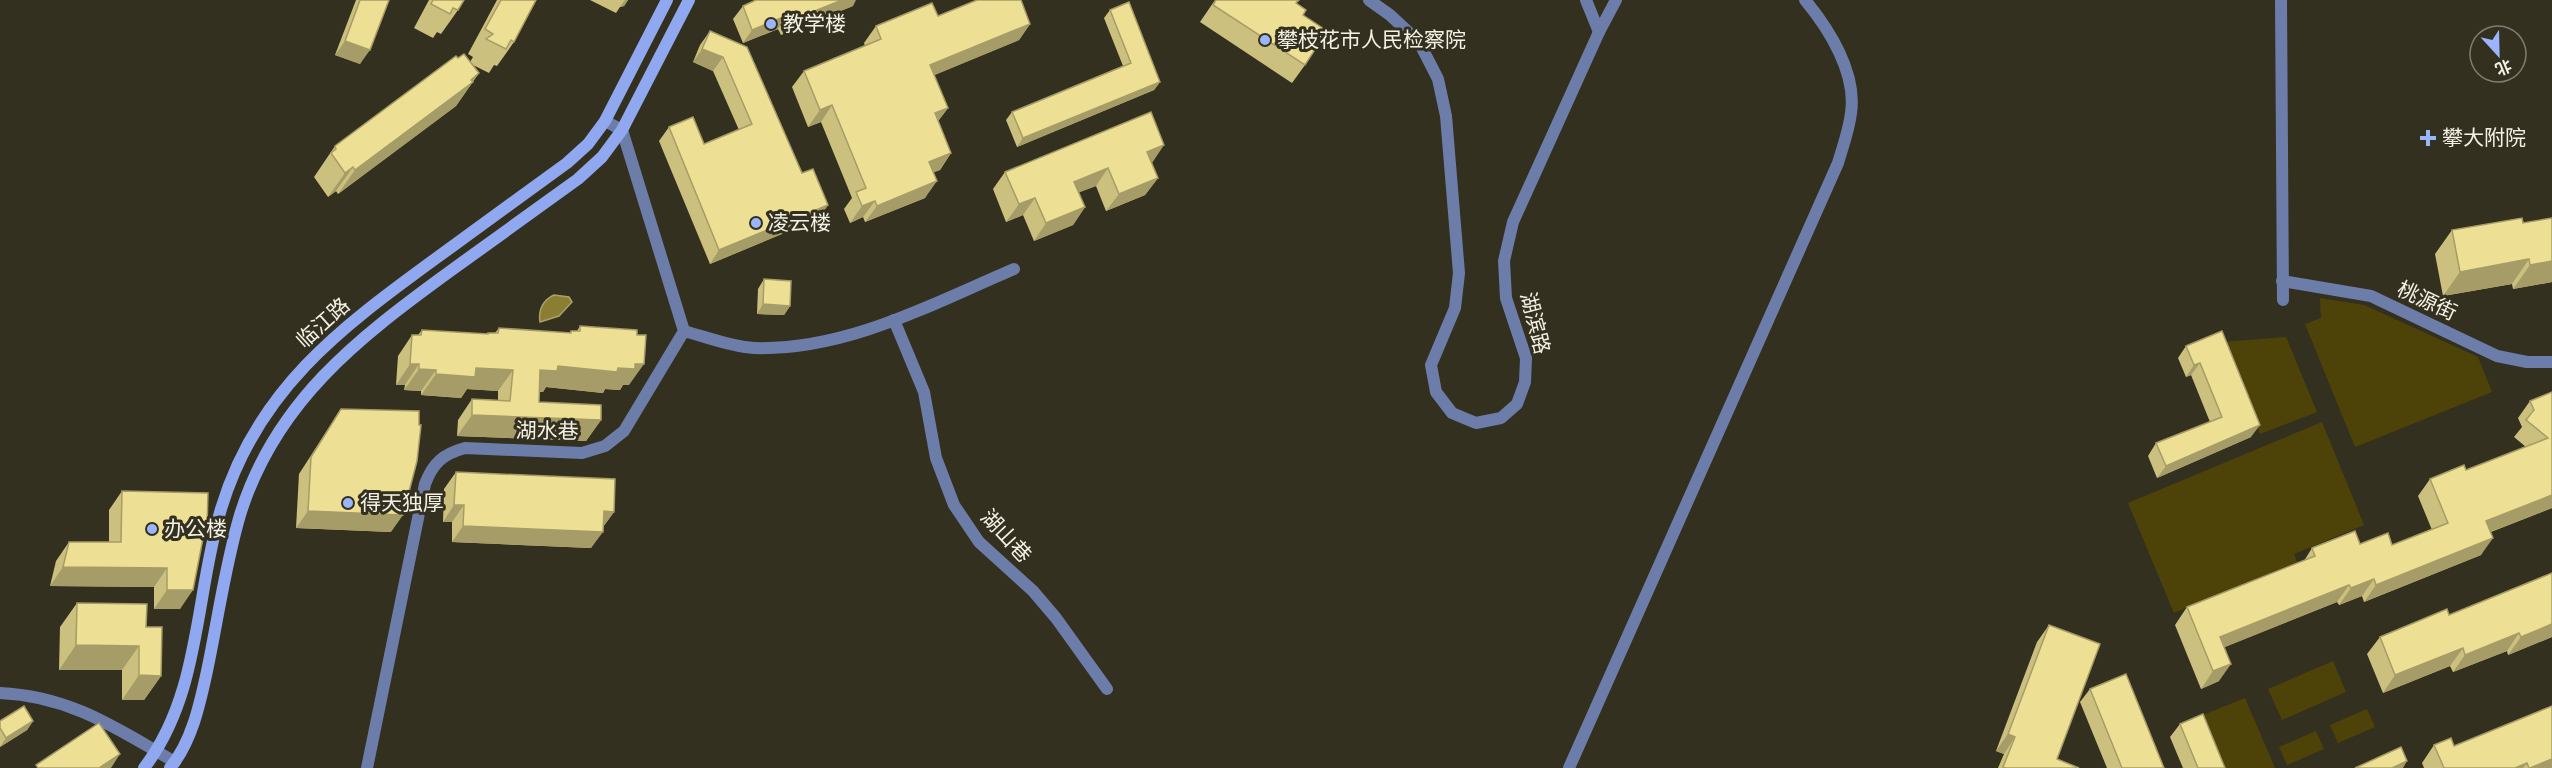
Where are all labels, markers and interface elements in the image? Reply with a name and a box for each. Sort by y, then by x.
place label: 教学楼 [783,9,846,38]
marker: 教学楼 [764,17,778,31]
north arrow [2468,24,2528,84]
place label: 攀枝花市人民检察院 [1277,25,1466,54]
marker: 攀枝花市人民检察院 [1258,33,1272,47]
text: 北 [2492,55,2515,81]
place label: 攀大附院 [2442,123,2526,152]
marker: 攀大附院 [2419,129,2437,147]
place label: 凌云楼 [768,208,831,237]
marker: 凌云楼 [749,216,763,230]
street label: 桃源街 [2393,274,2462,327]
street label: 湖滨路 [1514,289,1557,357]
street label: 临江路 [290,291,356,354]
street label: 湖水巷 [515,415,579,446]
place label: 得天独厚 [360,488,444,517]
marker: 得天独厚 [341,496,355,510]
street label: 湖山巷 [974,503,1038,569]
place label: 办公楼 [164,514,227,543]
marker: 办公楼 [145,522,159,536]

